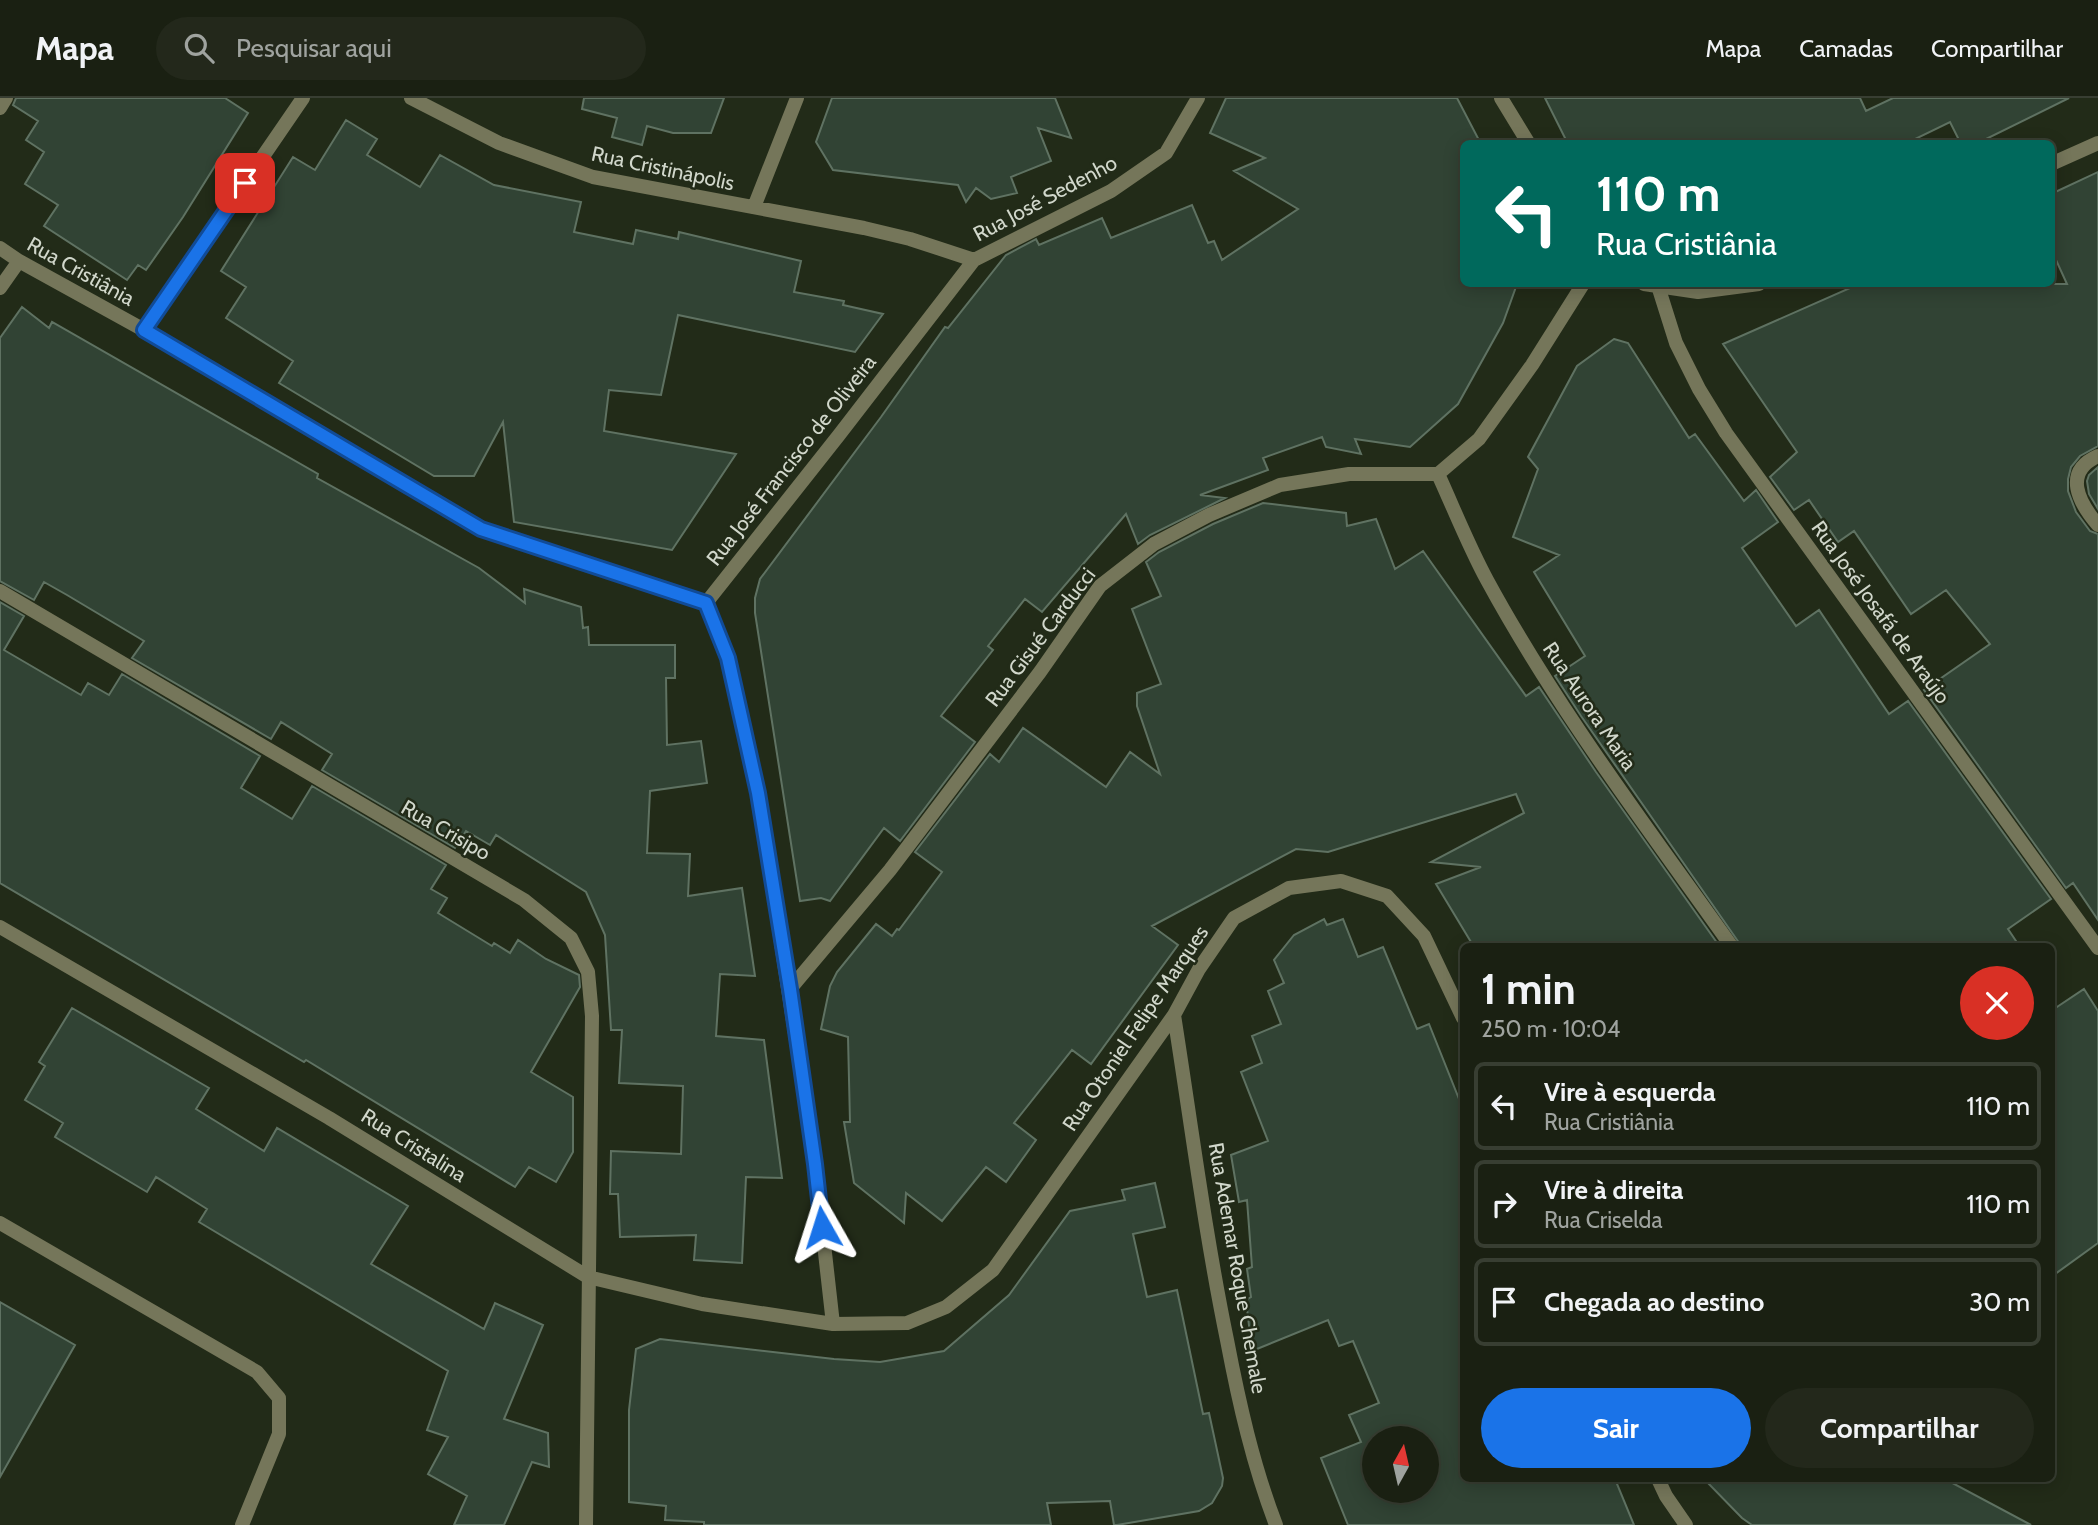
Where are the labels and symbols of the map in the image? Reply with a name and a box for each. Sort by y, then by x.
street label: Rua Cristinápolis [589,141,737,195]
street label: Rua José Sedenho [969,150,1121,246]
pin [215,153,275,213]
street label: Rua Cristiânia [23,231,139,311]
street label: Rua José Francisco de Oliveira [701,350,881,570]
street label: Rua José Josafá de Araújo [1806,516,1956,709]
street label: Rua Gisué Carducci [980,563,1100,711]
street label: Rua Aurora Maria [1538,637,1642,775]
street label: Rua Crisipo [397,795,495,865]
street label: Rua Otoniel Felipe Marques [1057,920,1213,1135]
street label: Rua Cristalina [357,1103,471,1187]
street label: Rua Ademar Roque Chemale [1204,1141,1272,1396]
position arrow [785,1190,859,1264]
north arrow [1362,1426,1438,1503]

